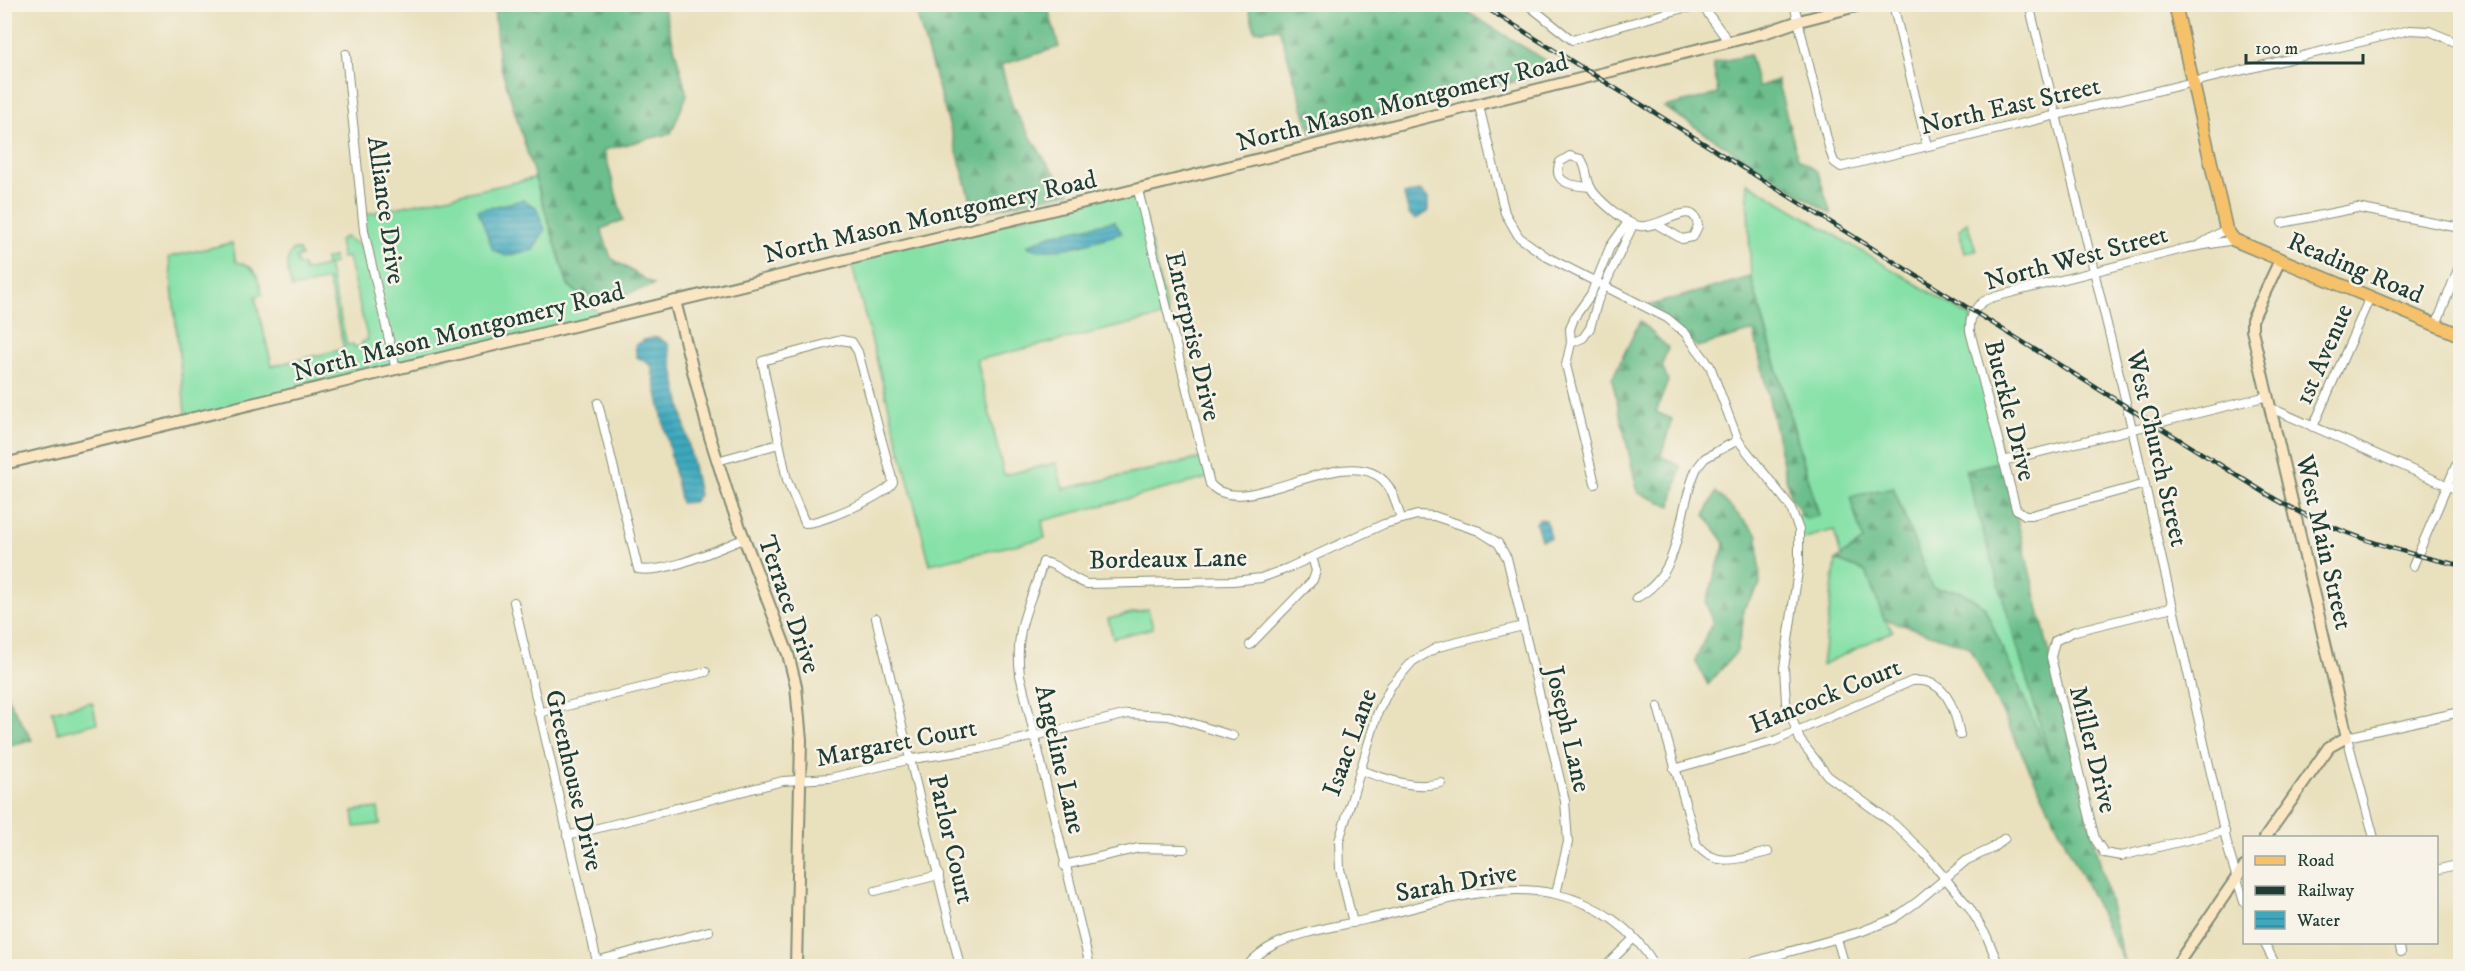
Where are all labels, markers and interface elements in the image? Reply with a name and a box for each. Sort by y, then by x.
scale bar [2246,27,2363,65]
text: 100 m [2255,38,2298,60]
street label: North Mason Montgomery Road [1233,45,1572,160]
street label: North East Street [1917,70,2104,143]
street label: Alliance Drive [359,134,412,286]
street label: North Mason Montgomery Road [761,163,1100,272]
street label: North West Street [1981,218,2171,299]
street label: Reading Road [2283,225,2428,312]
street label: Enterprise Drive [1157,248,1228,424]
street label: North Mason Montgomery Road [289,275,628,390]
street label: 1st Avenue [2288,299,2361,410]
street label: Buerkle Drive [1976,336,2043,484]
street label: West Church Street [2118,346,2195,550]
street label: West Main Street [2287,451,2360,633]
street label: Terrace Drive [750,531,828,678]
street label: Bordeaux Lane [1089,542,1247,577]
street label: Hancock Court [1745,651,1906,742]
street label: Joseph Lane [1537,661,1598,795]
street label: Angeline Lane [1026,682,1093,837]
street label: Miller Drive [2061,682,2124,816]
street label: Isaac Lane [1316,684,1385,801]
street label: Greenhouse Drive [537,687,610,874]
street label: Margaret Court [813,712,979,775]
street label: Parlor Court [920,771,981,907]
legend [2243,836,2438,944]
text: Road [2297,850,2334,872]
street label: Sarah Drive [1393,857,1519,910]
text: Railway [2297,880,2355,902]
text: Water [2296,910,2340,932]

